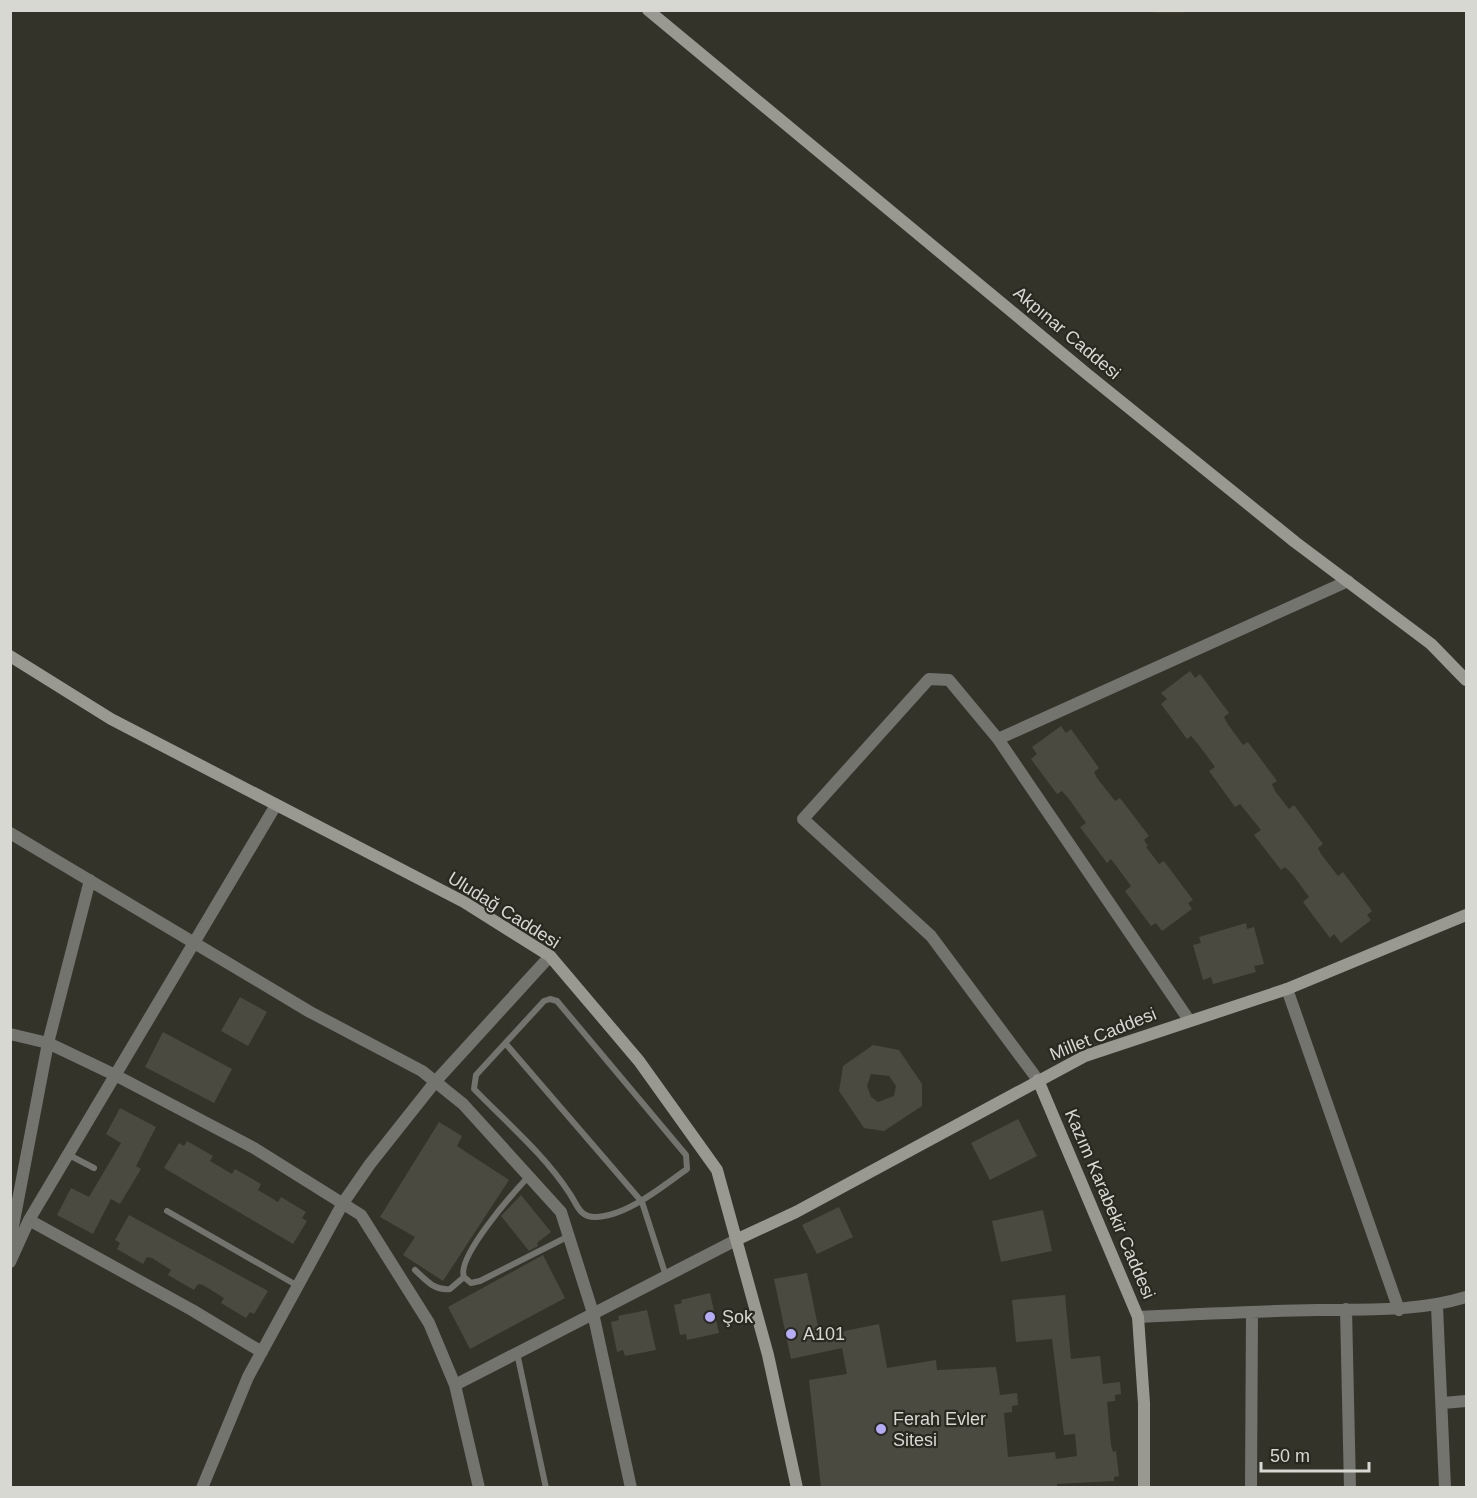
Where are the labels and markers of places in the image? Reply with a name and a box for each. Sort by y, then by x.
place label: Şok [722,1307,754,1327]
marker: Şok [703,1310,717,1324]
place label: A101 [803,1324,845,1344]
marker: A101 [784,1327,798,1341]
place label: Ferah Evler Sitesi [893,1409,986,1450]
marker: Ferah Evler Sitesi [874,1422,888,1436]

